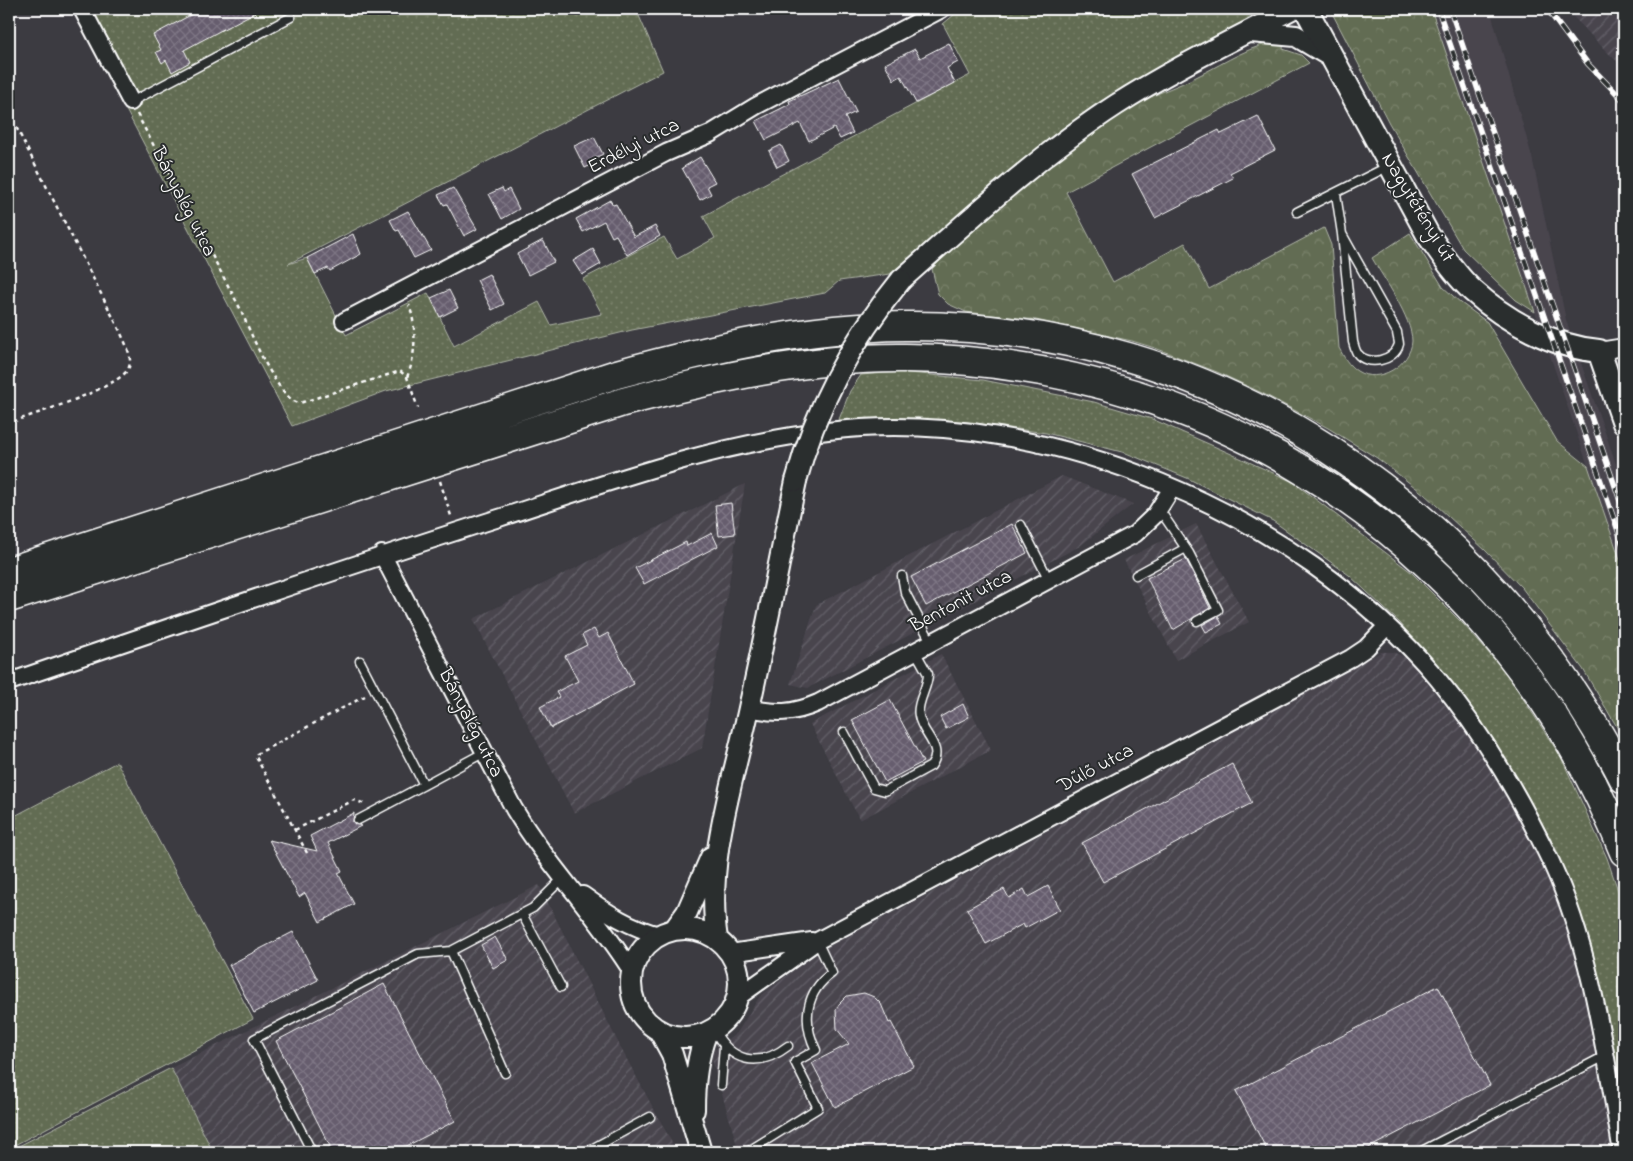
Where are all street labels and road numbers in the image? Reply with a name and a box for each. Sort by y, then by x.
street label: Erdélyi utca [583,112,685,182]
street label: Bányalég utca [142,141,223,262]
street label: Nagytétényi út [1372,148,1461,269]
street label: Bentonit utca [904,563,1017,642]
street label: Bányalég utca [429,662,510,783]
street label: Dűlő utca [1052,737,1139,802]

